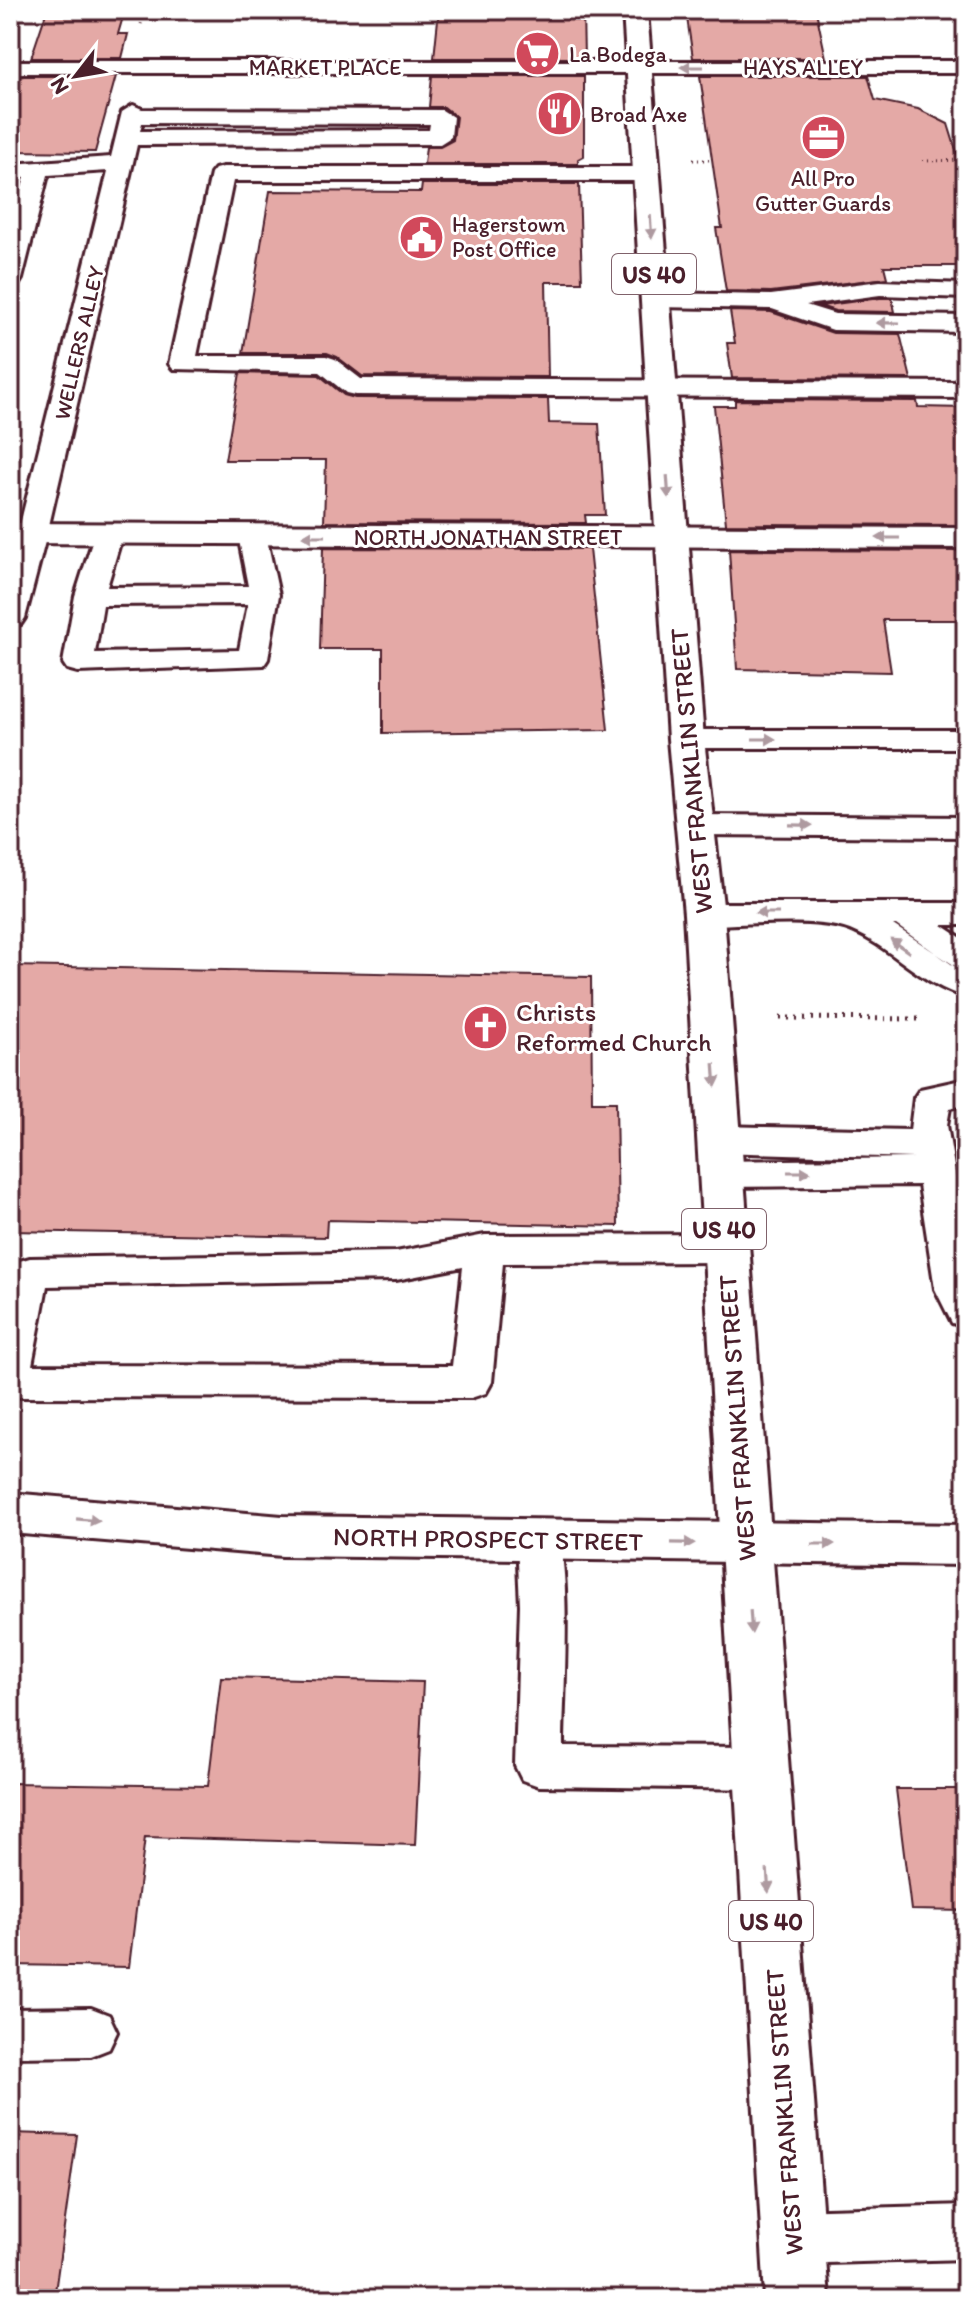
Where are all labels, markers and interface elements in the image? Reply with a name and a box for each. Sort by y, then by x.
supermarket icon: La Bodega [514,30,562,78]
north arrow [36,36,116,116]
place label: La Bodega [569,41,668,68]
street label: MARKET PLACE [249,54,401,81]
street label: HAYS ALLEY [743,54,864,81]
one-way arrow [679,61,704,73]
text: N [44,73,75,99]
restaurant icon: Broad Axe [535,90,583,138]
place label: Broad Axe [590,101,687,128]
office icon: All Pro Gutter Guards [799,113,847,161]
place label: All Pro Gutter Guards [755,165,891,217]
place label: Hagerstown Post Office [452,211,566,263]
public building icon: Hagerstown Post Office [397,213,445,261]
one-way arrow [645,215,658,240]
road number: US 40 [612,254,696,294]
street label: WELLERS ALLEY [48,263,110,423]
one-way arrow [875,317,900,329]
one-way arrow [662,475,675,500]
street label: NORTH JONATHAN STREET [354,524,623,551]
one-way arrow [301,530,326,542]
one-way arrow [875,532,900,544]
street label: WEST FRANKLIN STREET [663,626,719,915]
one-way arrow [752,733,777,745]
one-way arrow [789,819,814,831]
one-way arrow [754,907,779,919]
one-way arrow [889,939,910,954]
place label: Christs Reformed Church [516,996,712,1058]
church icon: Christs Reformed Church [461,1003,509,1051]
one-way arrow [709,1063,722,1088]
one-way arrow [787,1166,812,1178]
road number: US 40 [682,1209,766,1249]
street label: WEST FRANKLIN STREET [711,1273,763,1562]
one-way arrow [76,1514,101,1527]
street label: NORTH PROSPECT STREET [333,1520,644,1558]
one-way arrow [671,1536,696,1549]
one-way arrow [811,1538,836,1550]
one-way arrow [745,1610,758,1635]
one-way arrow [762,1869,775,1894]
road number: US 40 [729,1901,813,1941]
street label: WEST FRANKLIN STREET [758,1967,810,2256]

